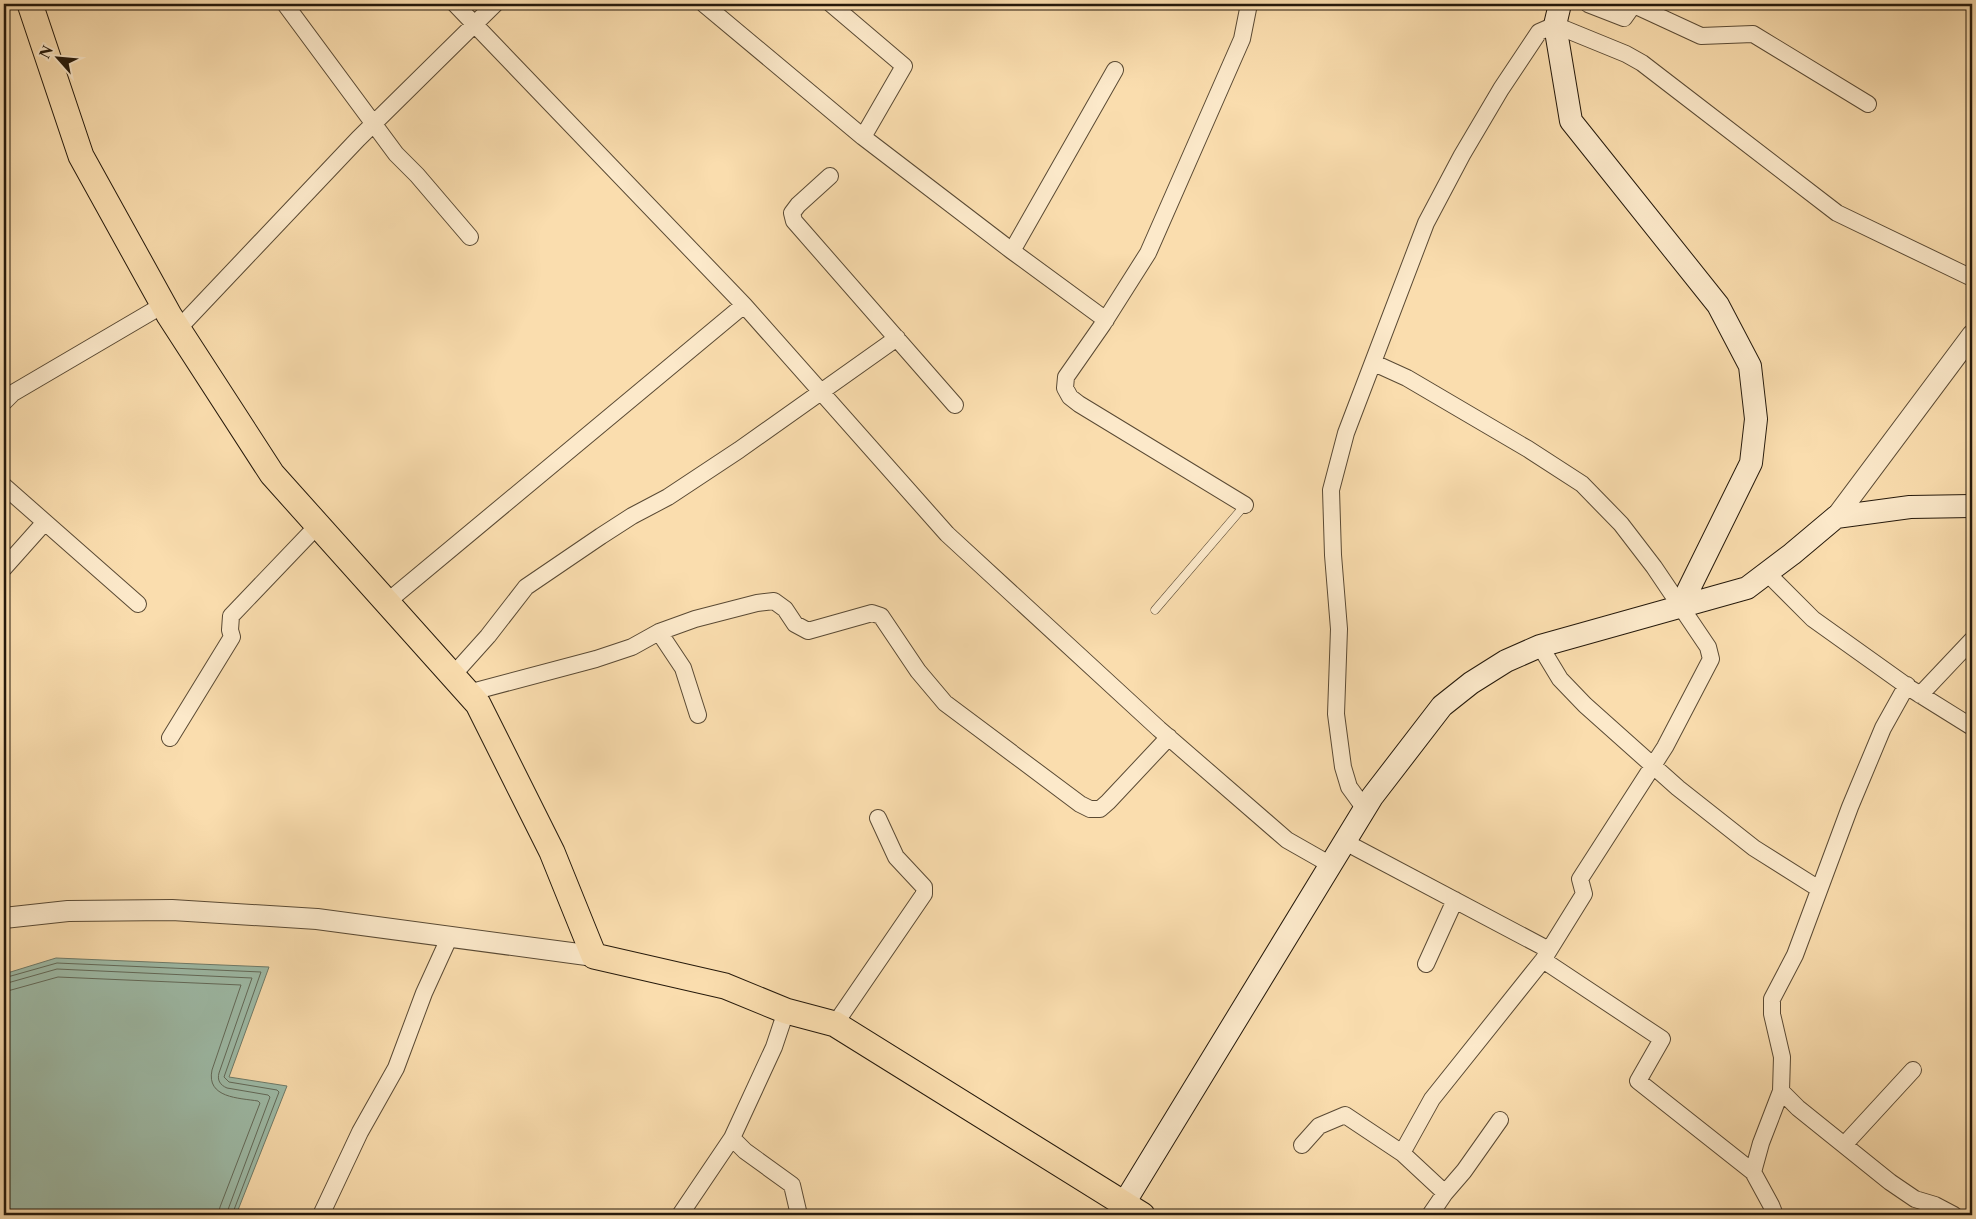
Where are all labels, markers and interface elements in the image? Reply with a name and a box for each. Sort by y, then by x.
north arrow [32,32,82,82]
text: N [36,43,57,62]

